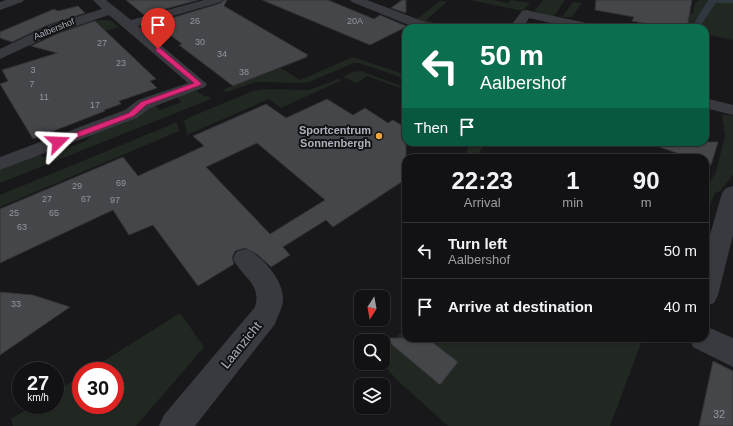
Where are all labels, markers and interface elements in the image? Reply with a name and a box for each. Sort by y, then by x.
pin [141,8,175,49]
icon: arrive [147,14,169,36]
street label: Aalbershof [32,16,76,42]
house number: 26 [190,16,200,26]
house number: 20A [347,16,363,26]
house number: 30 [195,37,205,47]
house number: 27 [97,38,107,48]
icon: left [414,40,466,92]
text: 50 m [480,40,544,71]
house number: 34 [217,49,227,59]
house number: 23 [116,58,126,68]
house number: 3 [30,65,36,75]
house number: 38 [239,67,249,77]
text: Aalbershof [480,73,566,93]
house number: 7 [29,79,35,89]
house number: 11 [39,92,49,102]
house number: 17 [90,100,100,110]
icon: arrive [456,116,478,138]
text: Then [414,119,448,136]
position arrow [37,121,79,163]
place label: Sportcentrum Sonnenbergh [299,124,371,149]
marker: Sportcentrum Sonnenbergh [374,131,384,141]
text: 22:23 [451,167,513,194]
text: 1 [566,167,580,194]
text: 90 [633,167,660,194]
house number: 69 [116,178,126,188]
house number: 29 [72,181,82,191]
house number: 27 [42,194,52,204]
house number: 67 [81,194,91,204]
house number: 97 [110,195,120,205]
text: Arrival [464,195,501,210]
text: min [562,195,583,210]
text: m [641,195,652,210]
house number: 25 [9,208,19,218]
house number: 65 [49,208,59,218]
house number: 63 [17,222,27,232]
text: Turn left [448,235,507,252]
icon: left [414,240,436,262]
text: 50 m [664,242,697,259]
text: Aalbershof [448,252,510,267]
north arrow [354,290,390,326]
map controls [354,290,390,414]
icon: arrive [414,296,436,318]
text: Arrive at destination [448,298,593,315]
text: 40 m [664,298,697,315]
house number: 33 [11,299,21,309]
street label: Laanzicht [218,318,265,371]
button: search [354,334,390,370]
speed limit sign: 30 [72,362,124,414]
text: 27 [27,372,49,394]
button: layers [354,378,390,414]
text: km/h [27,392,49,403]
house number: 32 [713,408,725,420]

